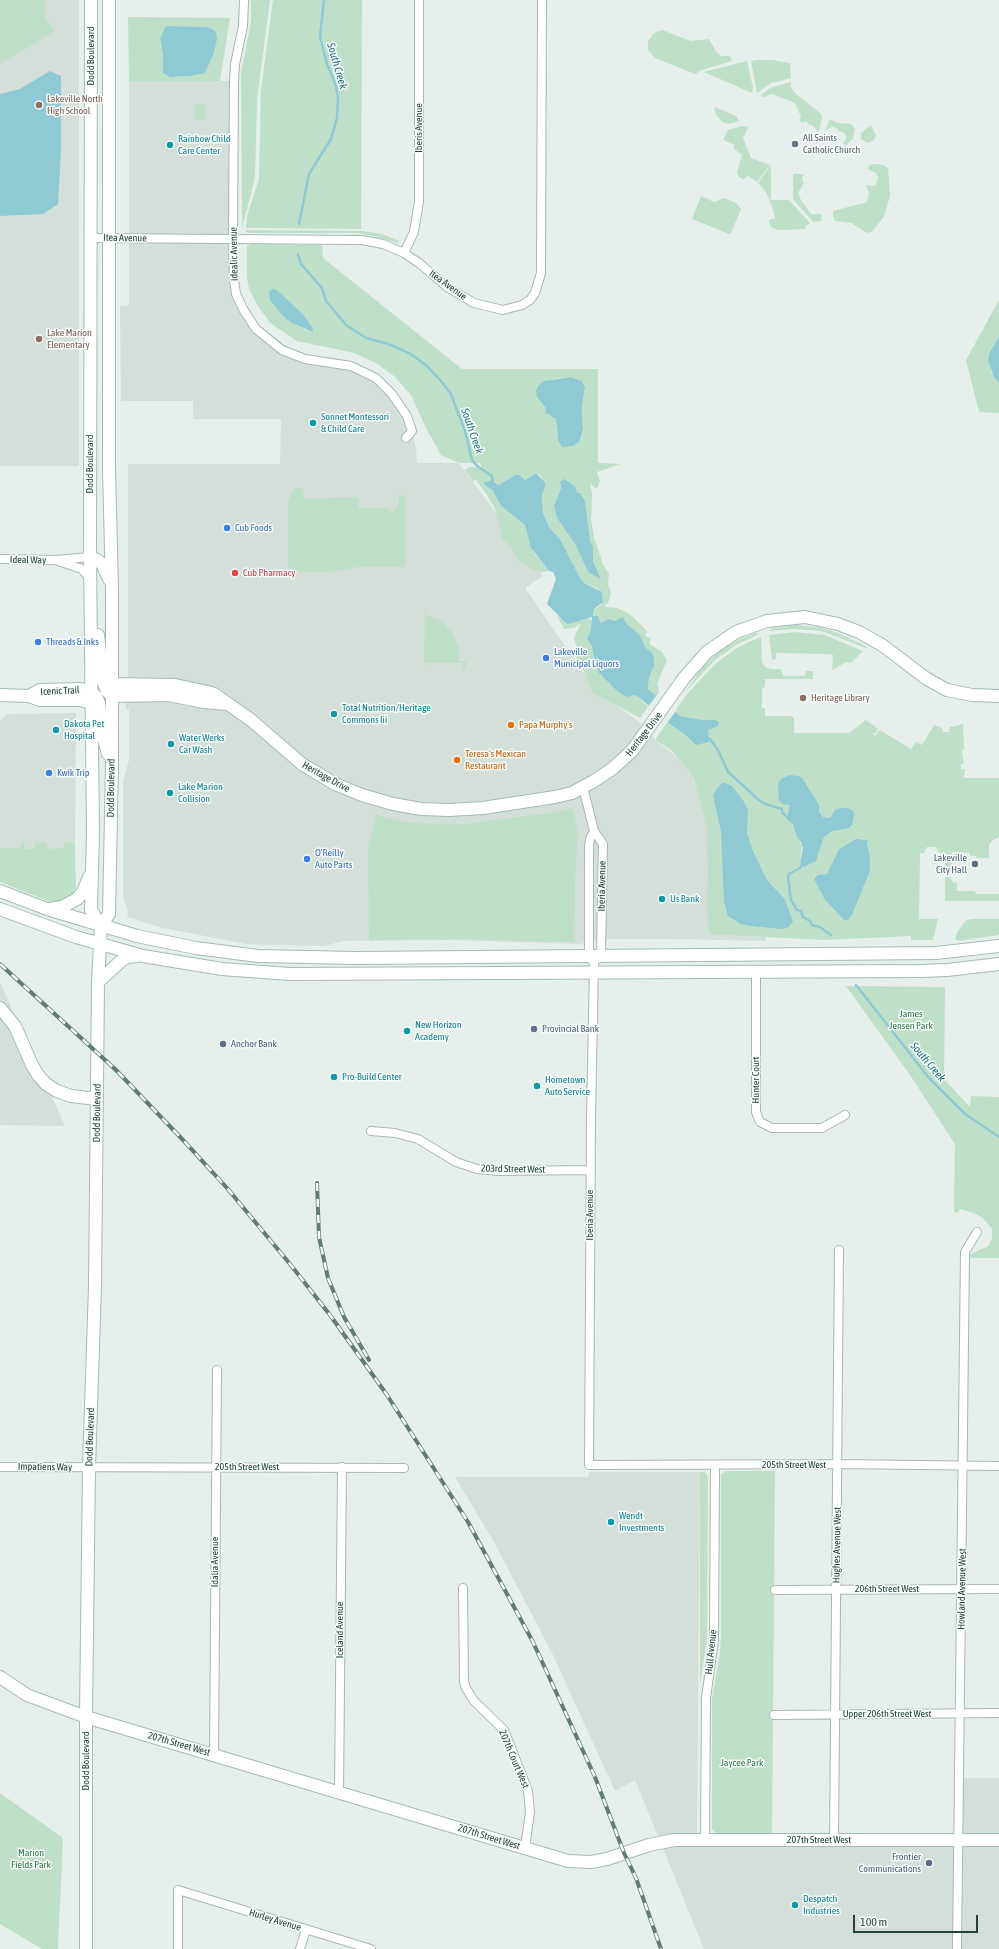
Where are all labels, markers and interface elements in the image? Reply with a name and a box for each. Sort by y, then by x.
street label: Dodd Boulevard [85,27,97,85]
water label: South Creek [324,41,350,91]
place label: Lakeville North High School [47,93,103,116]
marker: Lakeville North High School [34,100,44,110]
street label: Iberis Avenue [413,103,425,153]
place label: All Saints Catholic Church [803,132,860,156]
place label: Rainbow Child Care Center [178,133,230,156]
marker: All Saints Catholic Church [790,139,800,149]
marker: Rainbow Child Care Center [165,140,175,150]
street label: Idealic Avenue [228,227,240,281]
street label: Itea Avenue [103,232,147,244]
street label: Itea Avenue [427,267,469,303]
place label: Lake Marion Elementary [47,327,92,350]
marker: Lake Marion Elementary [34,334,44,344]
water label: South Creek [458,406,486,456]
place label: Sonnet Montessori & Child Care [321,411,389,434]
marker: Sonnet Montessori & Child Care [308,418,318,428]
street label: Dodd Boulevard [84,435,96,493]
place label: Cub Foods [235,522,272,534]
marker: Cub Foods [222,523,232,533]
street label: Ideal Way [10,554,46,566]
place label: Cub Pharmacy [243,567,295,579]
marker: Cub Pharmacy [230,568,240,578]
place label: Threads & Inks [46,636,99,648]
marker: Threads & Inks [33,637,43,647]
place label: Lakeville Municipal Liquors [554,646,619,670]
marker: Lakeville Municipal Liquors [541,653,551,663]
street label: Icenic Trail [40,684,80,698]
place label: Heritage Library [811,692,870,704]
marker: Heritage Library [798,693,808,703]
place label: Total Nutrition/Heritage Commons Iii [342,702,431,726]
marker: Total Nutrition/Heritage Commons Iii [329,709,339,719]
street label: Heritage Drive [623,710,665,758]
place label: Dakota Pet Hospital [64,718,104,742]
place label: Papa Murphy's [519,719,572,731]
marker: Papa Murphy's [506,720,516,730]
marker: Dakota Pet Hospital [51,725,61,735]
place label: Water Werks Car Wash [179,732,225,756]
marker: Water Werks Car Wash [166,739,176,749]
place label: Teresa's Mexican Restaurant [465,748,526,772]
marker: Teresa's Mexican Restaurant [452,755,462,765]
street label: Dodd Boulevard [104,759,118,817]
street label: Heritage Drive [300,759,352,795]
place label: Kwik Trip [57,767,89,779]
marker: Kwik Trip [44,768,54,778]
place label: Lake Marion Collision [178,781,223,804]
marker: Lake Marion Collision [165,788,175,798]
place label: O'Reilly Auto Parts [315,847,352,870]
place label: Lakeville City Hall [934,852,967,876]
marker: O'Reilly Auto Parts [302,854,312,864]
marker: Lakeville City Hall [970,859,980,869]
street label: Iberia Avenue [596,861,608,911]
place label: Us Bank [670,893,699,905]
marker: Us Bank [657,894,667,904]
park label: James Jensen Park [889,1008,933,1032]
place label: New Horizon Academy [415,1019,461,1042]
place label: Provincial Bank [542,1023,599,1035]
marker: Provincial Bank [529,1024,539,1034]
marker: New Horizon Academy [402,1026,412,1036]
place label: Anchor Bank [231,1038,277,1050]
marker: Anchor Bank [218,1039,228,1049]
water label: South Creek [908,1040,948,1084]
street label: Hunter Court [750,1057,762,1103]
place label: Pro-Build Center [342,1071,402,1083]
marker: Pro-Build Center [329,1072,339,1082]
place label: Hometown Auto Service [545,1074,590,1098]
marker: Hometown Auto Service [532,1081,542,1091]
street label: Dodd Boulevard [90,1084,104,1142]
street label: 203rd Street West [481,1162,545,1176]
street label: Iberia Avenue [584,1190,596,1240]
street label: Dodd Boulevard [83,1407,97,1467]
street label: 205th Street West [762,1459,826,1471]
street label: Impatiens Way [18,1461,72,1473]
street label: 205th Street West [215,1461,279,1473]
street label: Hughes Avenue West [830,1507,844,1583]
place label: Wendt Investments [619,1510,664,1534]
marker: Wendt Investments [606,1517,616,1527]
street label: Idalia Avenue [209,1537,221,1587]
street label: Howland Avenue West [955,1548,969,1630]
street label: 206th Street West [855,1583,919,1595]
street label: Iceland Avenue [334,1602,346,1658]
street label: Hull Avenue [703,1629,719,1675]
street label: Upper 206th Street West [843,1708,931,1720]
street label: 207th Court West [496,1728,532,1790]
street label: 207th Street West [146,1729,212,1759]
street label: Dodd Boulevard [80,1732,92,1790]
park label: Jaycee Park [721,1757,763,1769]
street label: 207th Street West [456,1822,522,1852]
street label: 207th Street West [787,1834,851,1846]
park label: Marion Fields Park [11,1847,51,1870]
place label: Frontier Communications [859,1851,921,1874]
marker: Frontier Communications [924,1858,934,1868]
place label: Despatch Industries [803,1893,840,1916]
marker: Despatch Industries [790,1900,800,1910]
street label: Hurley Avenue [248,1906,302,1934]
scale bar [855,1907,980,1933]
text: 100 m [860,1915,887,1929]

